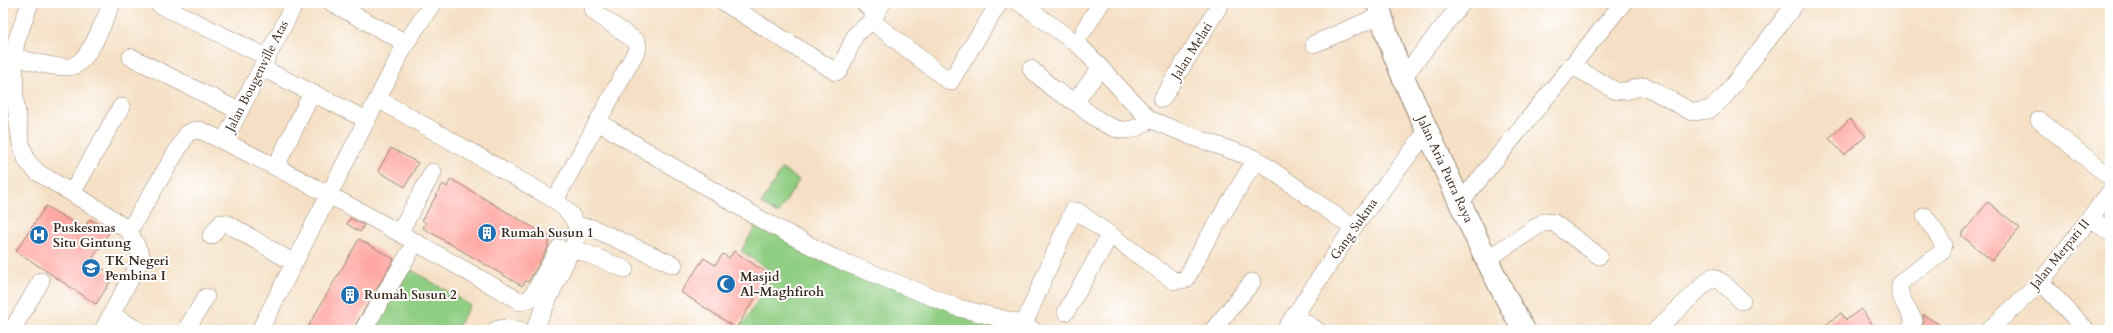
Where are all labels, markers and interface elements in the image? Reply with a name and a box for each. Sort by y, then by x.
street label: Jalan Bougenville Atas [220,17,293,137]
street label: Jalan Melati [1166,19,1217,85]
street label: Jalan Aria Putra Raya [1411,111,1478,226]
street label: Gang Sukma [1326,194,1382,263]
street label: Jalan Merpati II [2025,215,2094,294]
place label: Puskesmas Situ Gintung [53,219,131,252]
building icon: Rumah Susun 1 [476,222,498,244]
hospital icon: Puskesmas Situ Gintung [28,224,50,246]
place label: Rumah Susun 1 [501,224,594,242]
place label: TK Negeri Pembina I [105,252,169,285]
school or university icon: TK Negeri Pembina I [80,257,102,279]
place label: Masjid Al-Maghfiroh [740,268,824,301]
mosque icon: Masjid Al-Maghfiroh [715,273,737,295]
building icon: Rumah Susun 2 [339,284,361,306]
place label: Rumah Susun 2 [364,286,457,304]

